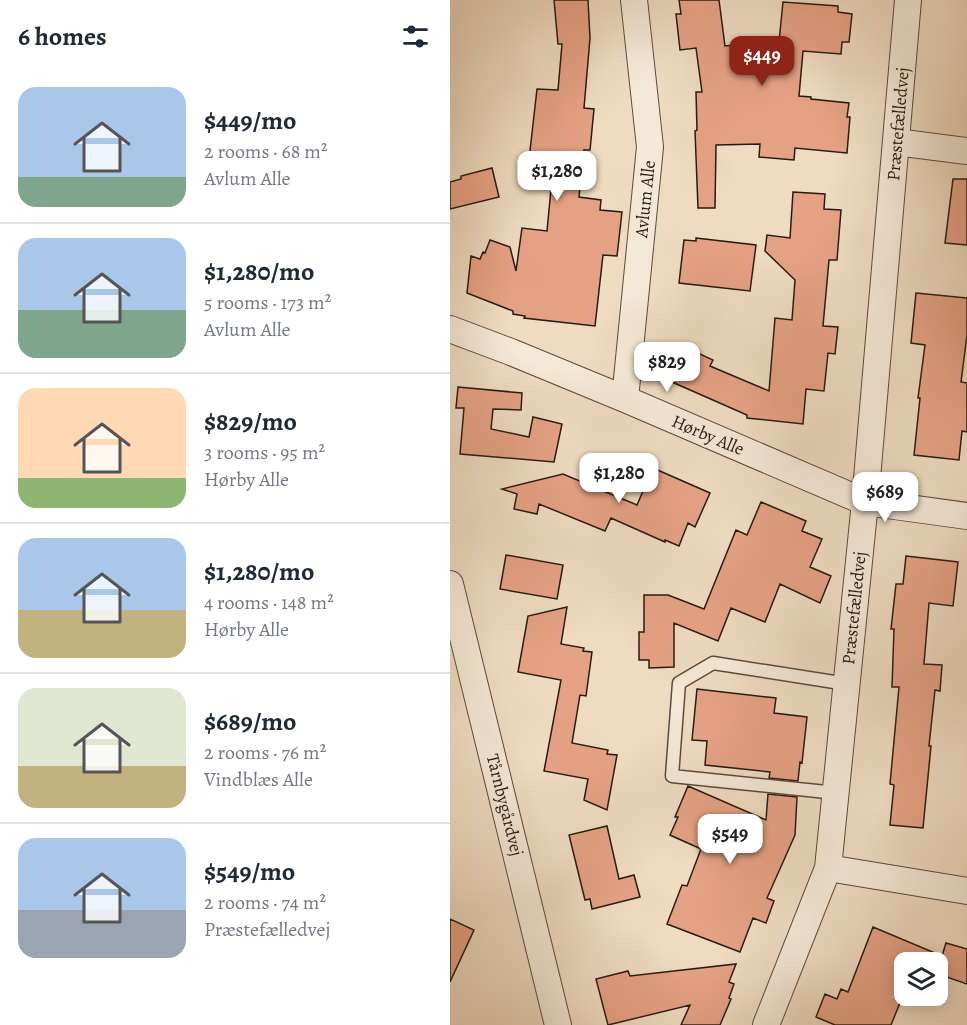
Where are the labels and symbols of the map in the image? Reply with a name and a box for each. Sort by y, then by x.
pin: $449 [726,36,798,87]
street label: Præstefælledvej [881,66,915,182]
pin: $1,280 [508,151,606,202]
street label: Avlum Alle [629,159,661,240]
pin: $829 [631,342,703,393]
street label: Hørby Alle [668,409,748,461]
pin: $1,280 [570,453,668,504]
pin: $689 [849,472,921,523]
street label: Præstefælledvej [836,550,872,666]
street label: Tårnbygårdvej [481,751,529,859]
pin: $549 [694,814,766,865]

